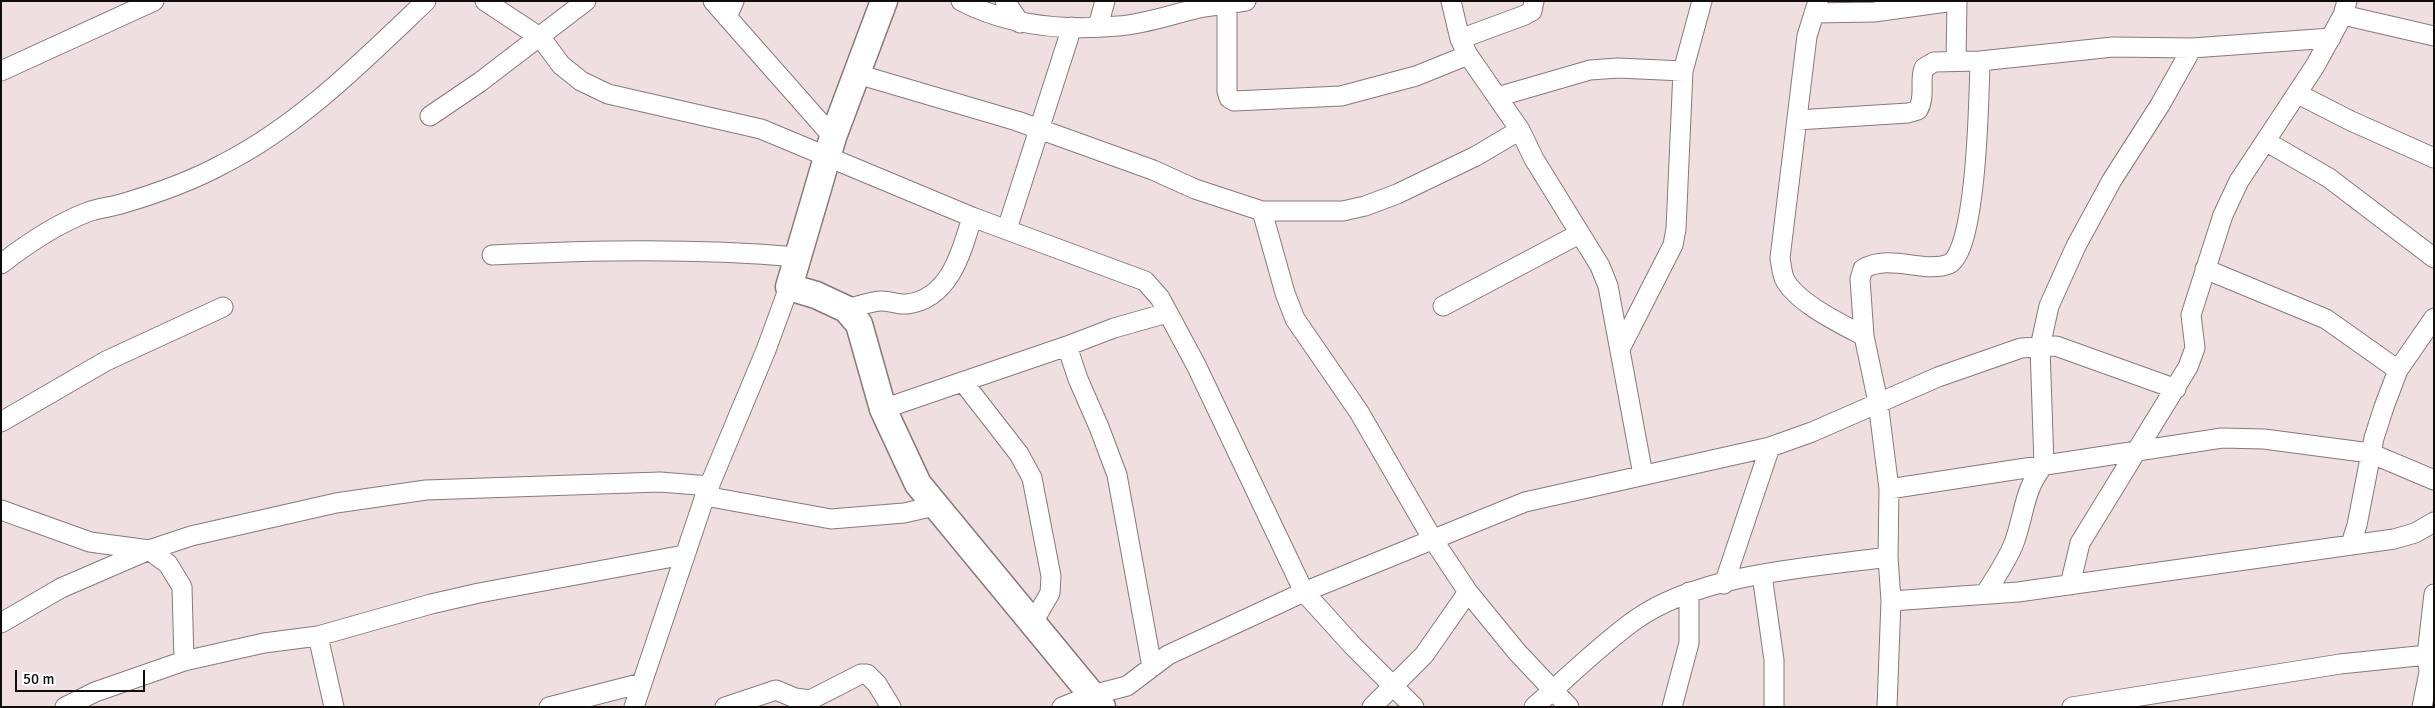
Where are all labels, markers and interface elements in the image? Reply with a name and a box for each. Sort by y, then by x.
scale bar [18,660,148,692]
text: 50 m [23,670,54,688]

